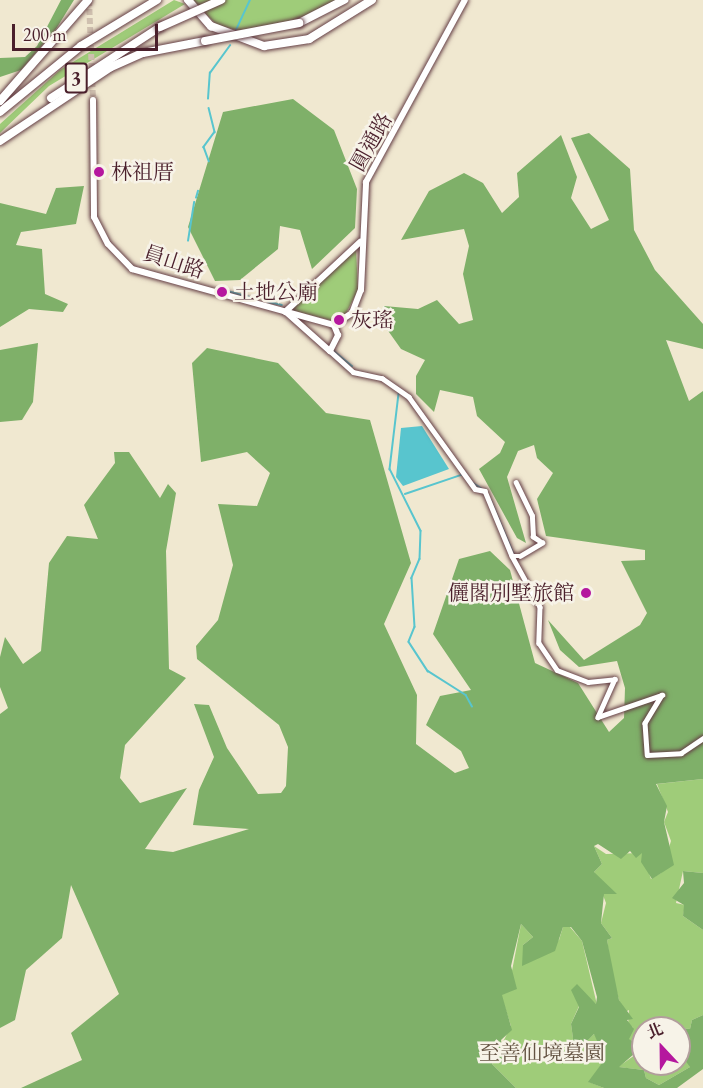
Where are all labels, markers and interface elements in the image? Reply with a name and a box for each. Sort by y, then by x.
scale bar [15,12,160,50]
text: 200 m [23,23,67,46]
road number: 3 [64,61,88,95]
street label: 圓通路 [345,108,397,176]
place label: 林祖厝 [111,159,174,185]
marker: 林祖厝 [92,165,106,179]
street label: 員山路 [140,240,208,284]
place label: 土地公廟 [234,279,318,305]
marker: 土地公廟 [215,285,229,299]
place label: 灰瑤 [351,307,393,333]
marker: 灰瑤 [332,313,346,327]
place label: 儷閣別墅旅館 [448,580,574,606]
marker: 儷閣別墅旅館 [579,586,593,600]
north arrow [631,1016,691,1076]
text: 北 [643,1018,666,1043]
park label: 至善仙境墓園 [479,1040,605,1066]

